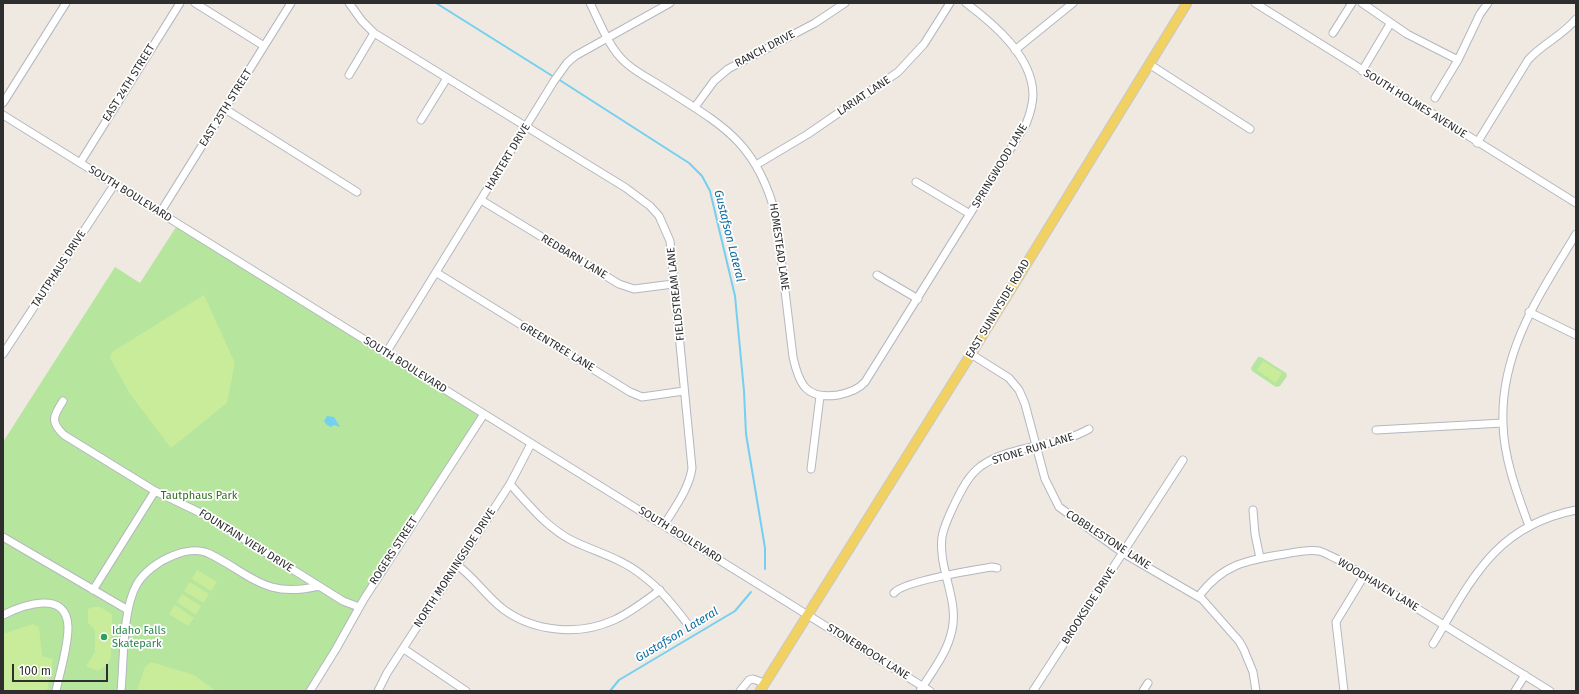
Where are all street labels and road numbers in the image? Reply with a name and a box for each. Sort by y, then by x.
street label: RANCH DRIVE [733,28,797,70]
street label: EAST 24TH STREET [100,42,158,124]
street label: EAST 25TH STREET [197,67,255,149]
street label: SOUTH HOLMES AVENUE [1361,67,1469,141]
street label: LARIAT LANE [835,73,893,119]
street label: HARTERT DRIVE [483,121,533,193]
street label: SPRINGWOOD LANE [970,121,1030,211]
street label: SOUTH BOULEVARD [86,163,174,225]
street label: HOMESTEAD LANE [766,202,792,292]
street label: TAUTPHAUS DRIVE [29,228,89,310]
street label: REDBARN LANE [539,232,609,282]
street label: FIELDSTREAM LANE [665,247,687,341]
street label: EAST SUNNYSIDE ROAD [963,257,1033,361]
street label: GREENTREE LANE [517,319,597,375]
street label: SOUTH BOULEVARD [361,334,449,396]
street label: STONE RUN LANE [991,430,1075,468]
street label: SOUTH BOULEVARD [636,504,724,566]
street label: NORTH MORNINGSIDE DRIVE [411,506,499,630]
street label: FOUNTAIN VIEW DRIVE [196,507,296,575]
street label: COBBLESTONE LANE [1063,508,1153,572]
street label: ROGERS STREET [367,515,421,587]
street label: WOODHAVEN LANE [1335,555,1421,615]
street label: BROOKSIDE DRIVE [1059,565,1119,647]
street label: STONEBROOK LANE [824,621,912,683]

